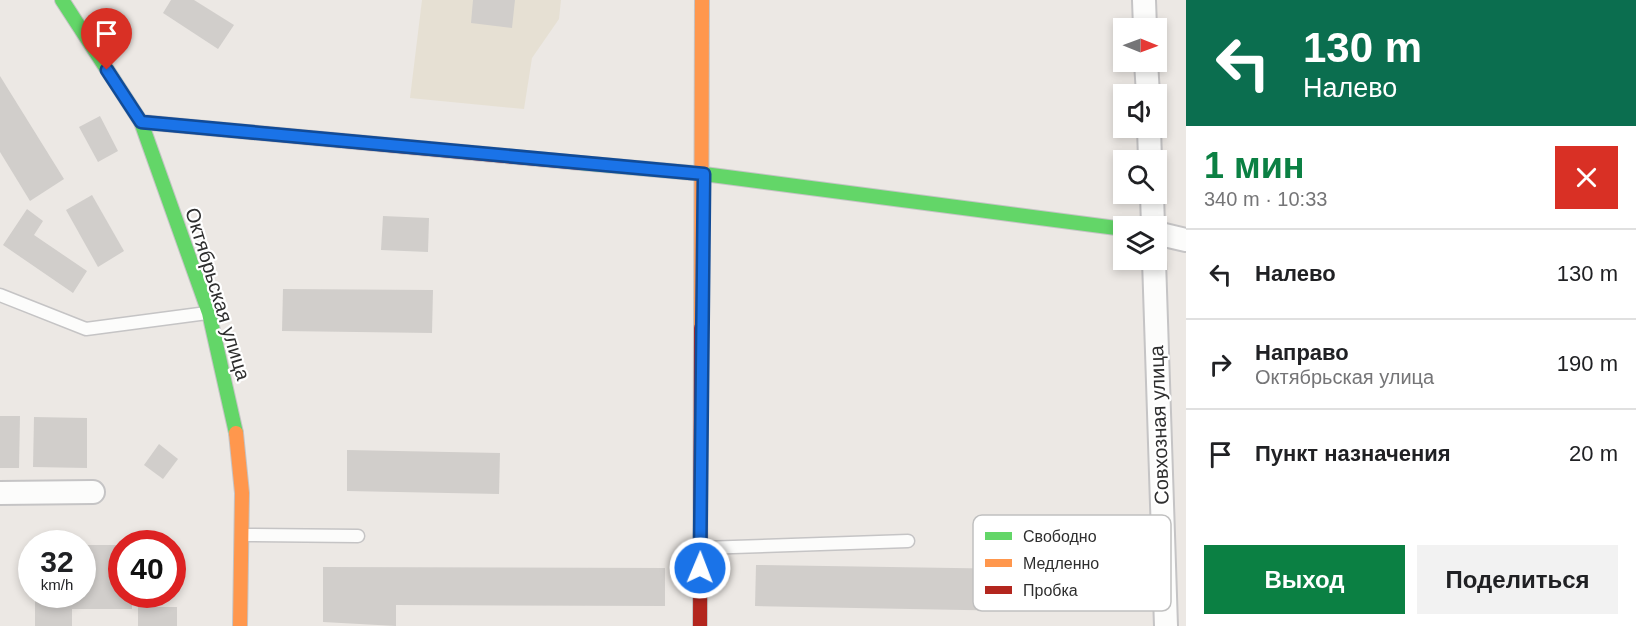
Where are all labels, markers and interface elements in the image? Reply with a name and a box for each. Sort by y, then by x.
pin [81,8,132,70]
icon: arrive [90,17,123,50]
north arrow [1113,18,1167,72]
map controls [1113,18,1167,270]
icon: left [1204,24,1282,102]
text: 130 m [1303,24,1422,71]
text: Налево [1303,73,1397,103]
button: sound [1113,84,1167,138]
text: 1 мин [1204,145,1305,186]
button: close [1555,146,1618,209]
button: search [1113,150,1167,204]
text: 340 m · 10:33 [1204,188,1327,210]
street label: Октябрьская улица [181,205,255,384]
button: layers [1113,216,1167,270]
icon: left [1204,258,1237,291]
text: Налево [1255,261,1336,286]
text: 130 m [1557,261,1618,286]
text: Направо [1255,340,1349,365]
street label: Совхозная улица [1145,344,1173,505]
icon: right [1204,348,1237,381]
text: 190 m [1557,351,1618,376]
text: Октябрьская улица [1255,366,1434,388]
icon: arrive [1204,438,1237,471]
text: Пункт назначения [1255,441,1451,466]
text: 20 m [1569,441,1618,466]
legend [973,515,1171,611]
text: Свободно [1023,528,1097,545]
speed limit sign: 40 [108,530,186,608]
position arrow [668,536,732,600]
text: 32 [40,545,74,578]
button: Выход [1204,545,1405,614]
button: Поделиться [1417,545,1618,614]
text: Медленно [1023,555,1099,572]
text: km/h [41,576,73,593]
text: Пробка [1023,582,1078,599]

